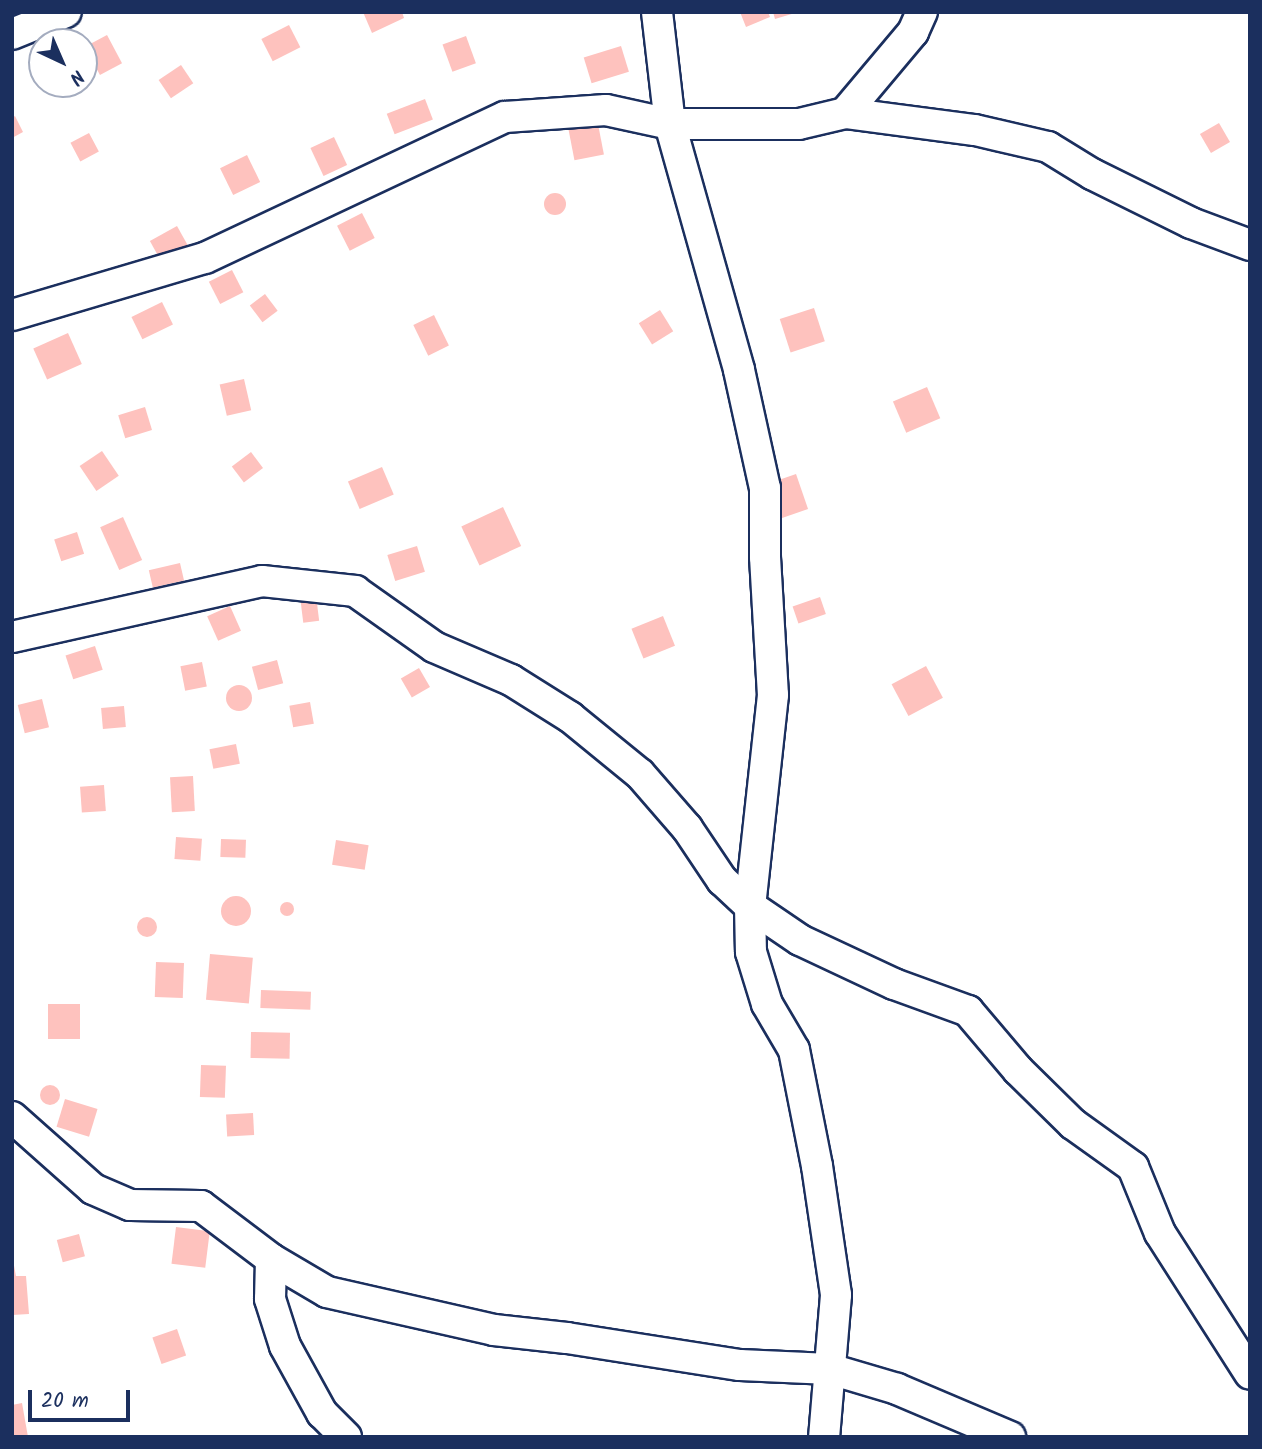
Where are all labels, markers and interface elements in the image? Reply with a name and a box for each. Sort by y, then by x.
north arrow [28,28,98,98]
text: N [61,62,91,92]
scale bar [32,1376,133,1420]
text: 20 m [41,1385,89,1418]

